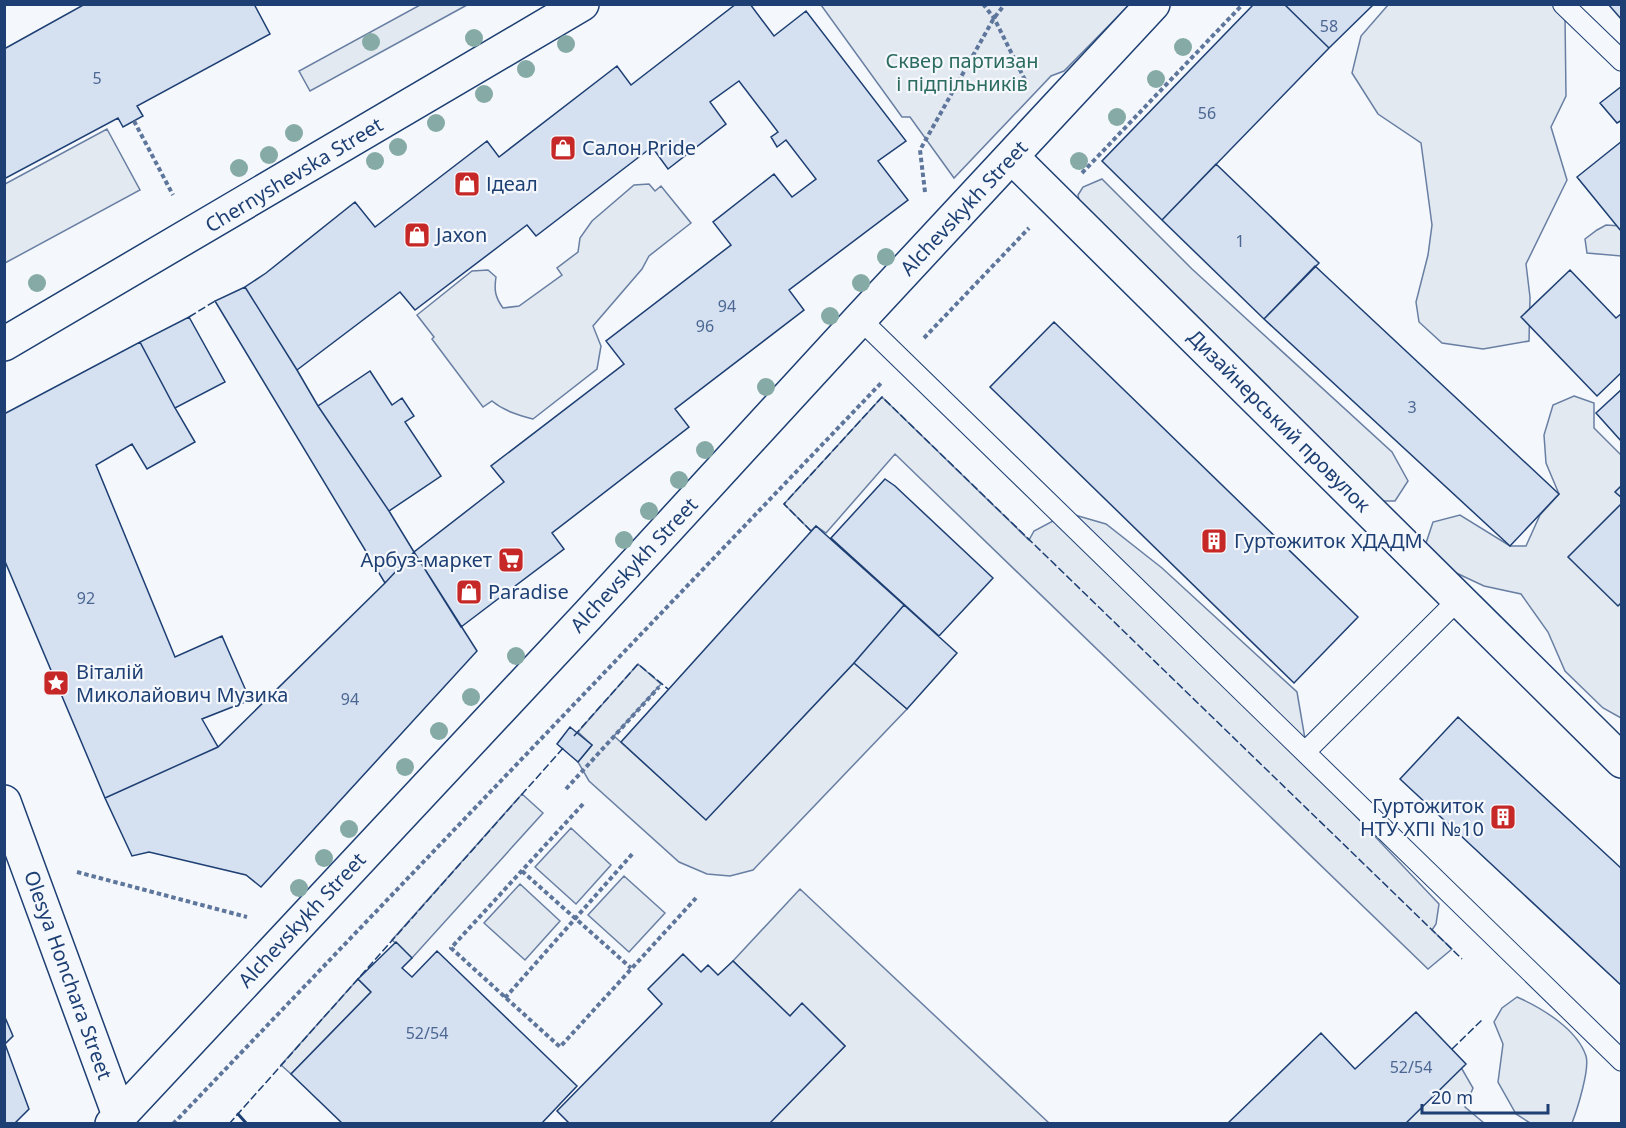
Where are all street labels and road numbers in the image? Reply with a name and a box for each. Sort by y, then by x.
street label: Chernyshevska Street [200,111,388,238]
street label: Alchevskykh Street [894,134,1033,281]
street label: Дизайнерський провулок [1182,323,1377,518]
street label: Alchevskykh Street [564,491,703,638]
street label: Alchevskykh Street [232,846,371,993]
street label: Olesya Honchara Street [18,866,119,1083]

